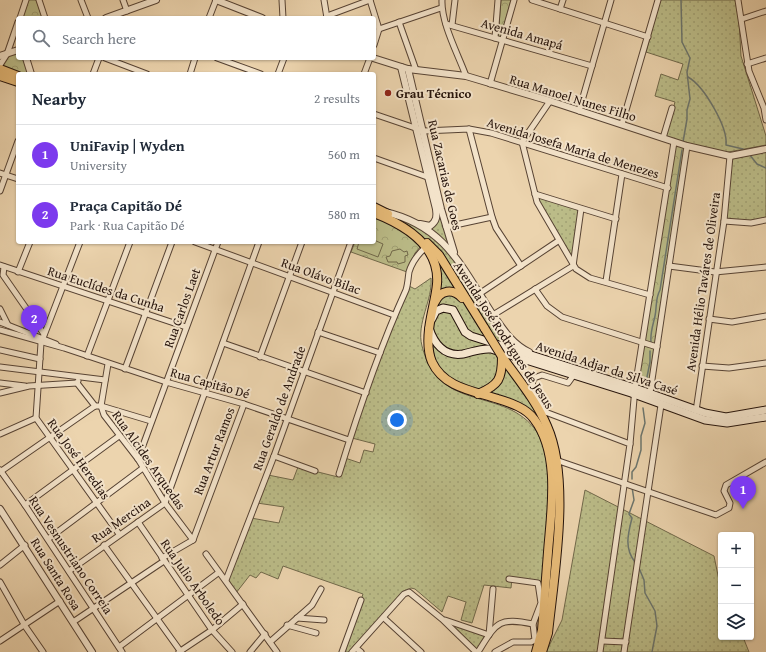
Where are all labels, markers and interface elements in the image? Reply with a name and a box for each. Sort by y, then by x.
street label: Avenida Amapá [479,13,566,55]
search box [16,16,376,60]
icon: search [30,27,52,49]
text: Search here [62,28,136,49]
street label: Rua Manoel Nunes Filho [507,70,639,126]
place label: Grau Técnico [396,84,471,103]
text: Nearby [32,86,86,111]
marker: Grau Técnico [383,88,393,98]
text: 2 results [314,89,360,108]
street label: Avenida Josefa Maria de Menezes [484,113,662,183]
street label: Rua Zacarias de Goes [423,118,467,232]
text: UniFavip | Wyden [70,135,185,156]
text: 1 [42,145,48,164]
text: 560 m [328,145,360,164]
text: University [70,156,127,175]
street label: Avenida Hélio Taváres de Oliveira [681,190,725,373]
text: Praça Capitão Dé [70,195,182,216]
text: 2 [42,205,48,224]
text: 580 m [328,205,360,224]
text: Park · Rua Capitão Dé [70,216,185,235]
street label: Rua Olávo Bilac [279,253,364,299]
street label: Avenida José Rodrigues de Jesus [449,258,559,412]
street label: Rua Euclídes da Cunha [45,261,168,317]
street label: Rua Carlos Laet [159,265,205,351]
pin: 2 [21,305,47,338]
street label: Avenida Adjar da Silva Casé [534,336,680,400]
street label: Rua Geraldo de Andrade [248,343,310,473]
street label: Rua Capitão Dé [168,363,252,403]
street label: Rua Artur Ramos [189,404,239,498]
street label: Rua Alcides Arquedas [108,407,190,513]
your location [387,410,407,430]
street label: Rua José Heredias [43,414,115,504]
pin: 1 [730,476,756,509]
street label: Rua Vesnustriano Correia [24,492,118,619]
street label: Rua Mercina [88,492,155,547]
map controls [718,532,754,640]
button: + [718,532,754,568]
street label: Rua Santa Rosa [26,534,86,615]
street label: Rua Julio Arboledo [156,535,230,629]
button: − [718,568,754,604]
button: layers [718,604,754,640]

